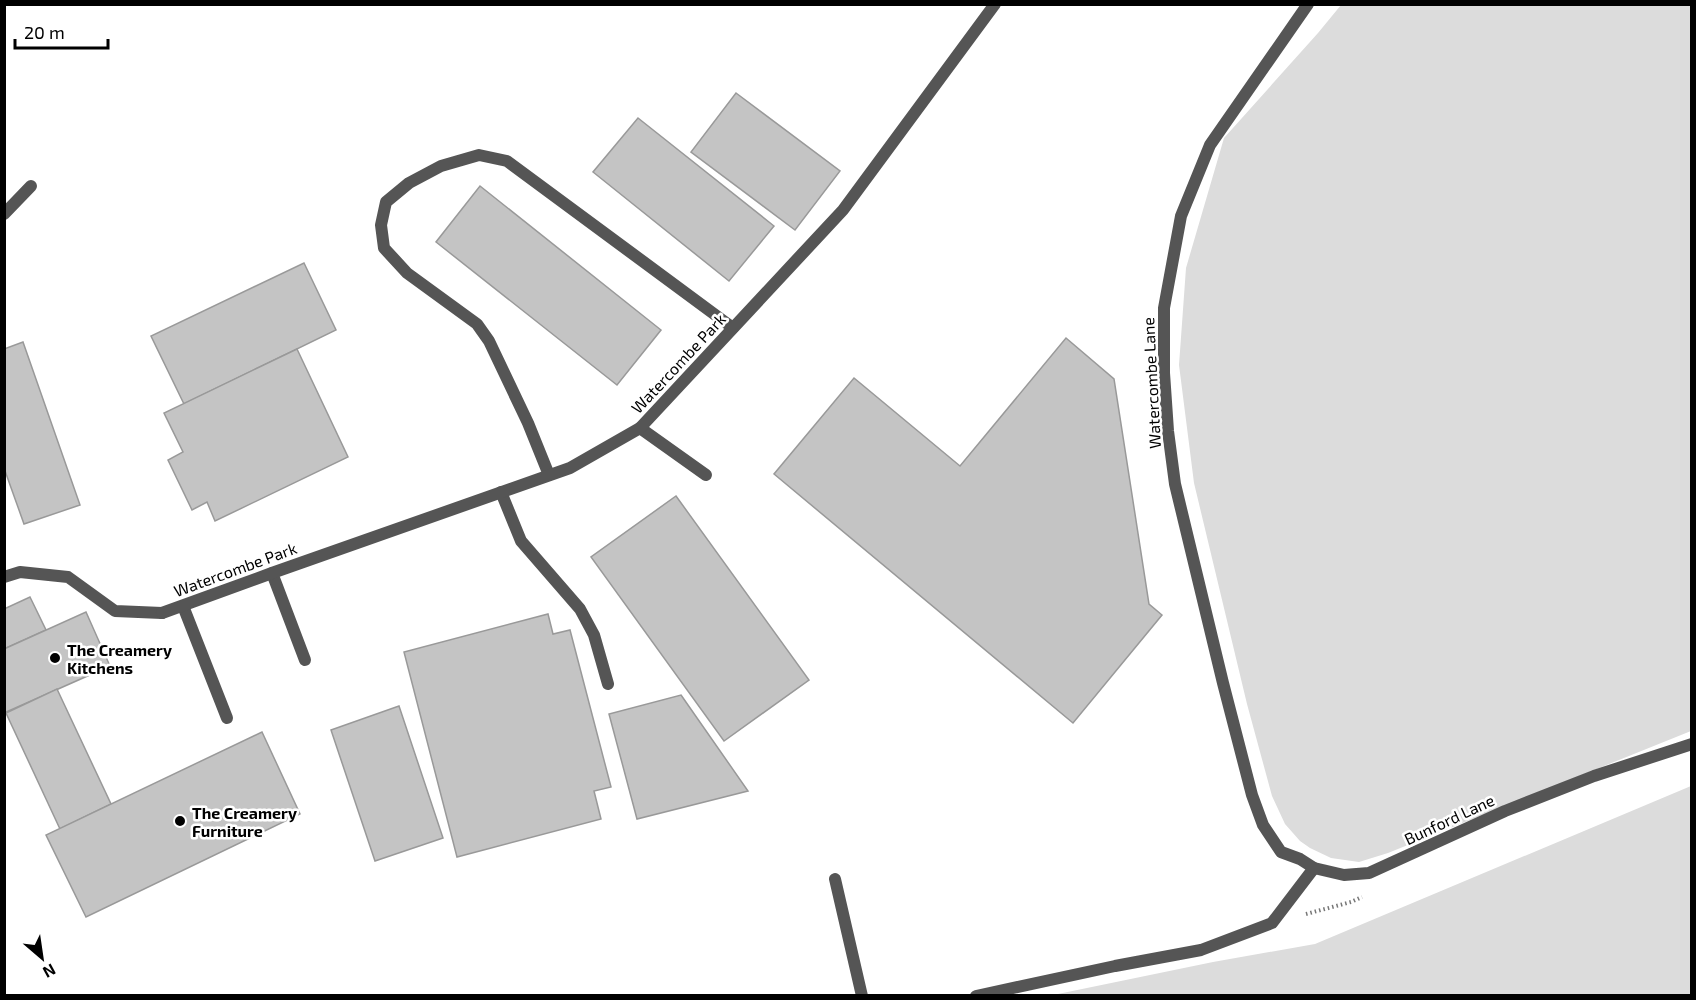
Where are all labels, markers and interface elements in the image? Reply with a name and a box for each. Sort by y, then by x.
scale bar [15,12,108,50]
text: 20 m [24,21,65,43]
street label: Watercombe Park [627,309,729,417]
street label: Watercombe Lane [1138,317,1164,449]
street label: Watercombe Park [171,538,299,600]
place label: The Creamery Kitchens [67,640,172,677]
marker: The Creamery Kitchens [48,651,62,665]
street label: Bunford Lane [1401,790,1497,848]
place label: The Creamery Furniture [192,803,297,840]
marker: The Creamery Furniture [173,814,187,828]
north arrow [12,928,72,988]
text: N [40,960,59,983]

